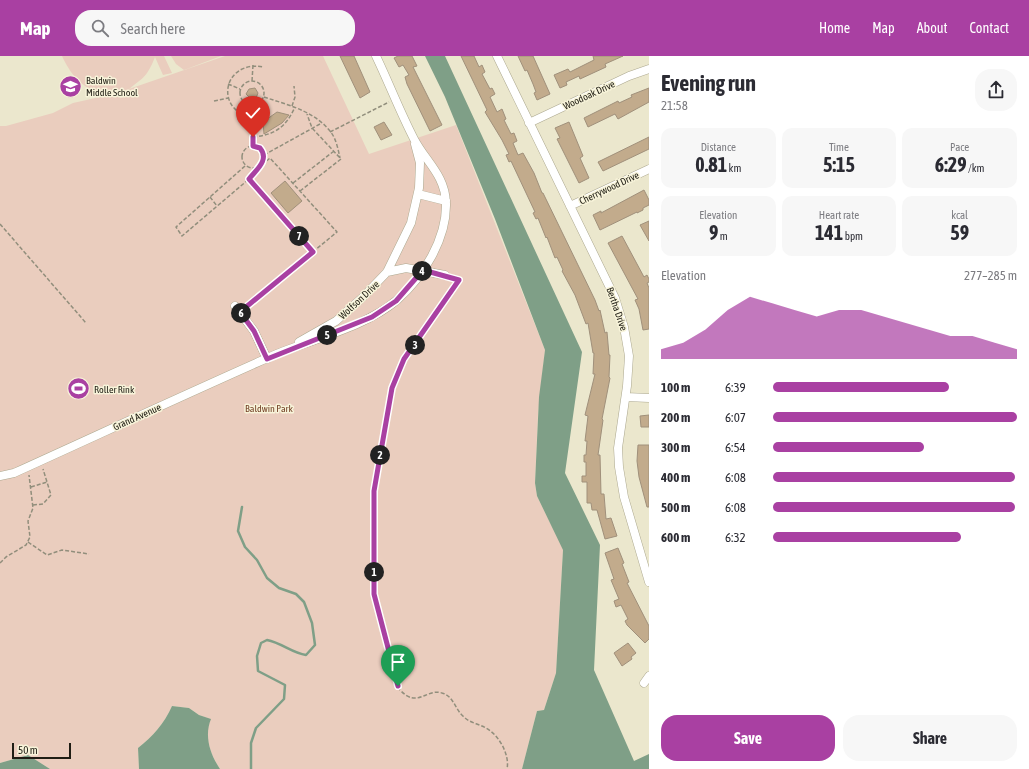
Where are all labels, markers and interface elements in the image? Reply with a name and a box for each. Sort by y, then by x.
search box [75,10,355,46]
text: Map [20,17,51,39]
icon: search [89,17,111,39]
text: Search here [121,20,185,37]
text: Home [819,20,850,36]
text: Map [872,20,895,36]
text: About [917,20,948,36]
text: Contact [970,20,1009,36]
button: share [975,69,1017,111]
text: Evening run [661,70,756,96]
school or university icon: Baldwin Middle School [57,73,83,99]
place label: Baldwin Middle School [86,75,138,98]
street label: Woodoak Drive [561,78,617,112]
pin [236,96,270,137]
text: 21:58 [661,98,688,113]
icon: check [242,102,264,124]
text: Distance [701,141,736,153]
text: Time [829,141,849,153]
text: Pace [950,141,969,153]
text: 0.81 [695,153,727,176]
text: 5:15 [823,153,855,176]
text: 6:29 [935,153,967,176]
text: km [727,162,741,174]
text: /km [967,162,985,174]
street label: Cherrywood Drive [577,169,641,207]
text: Elevation [699,209,737,221]
text: Heart rate [819,209,859,221]
text: kcal [951,209,968,221]
text: 9 [709,221,718,244]
text: 141 [815,221,843,244]
text: 59 [950,221,969,244]
pin: 7 [289,226,309,246]
text: 7 [296,230,302,242]
text: m [718,230,728,242]
text: bpm [843,230,863,242]
pin: 4 [412,261,432,281]
text: 4 [419,265,425,277]
text: Elevation [661,268,706,283]
text: 277–285 m [964,268,1017,283]
street label: Wolfson Drive [337,278,382,321]
street label: Bertha Drive [604,286,630,333]
pin: 6 [231,303,251,323]
text: 6 [238,307,244,319]
pin: 5 [317,325,337,345]
text: 5 [324,329,330,341]
pin: 3 [405,335,425,355]
text: 3 [412,339,418,351]
sports icon: Roller Rink [66,376,92,402]
text: 100 m [661,380,690,395]
text: 6:39 [725,380,746,395]
place label: Roller Rink [94,384,135,395]
street label: Grand Avenue [111,401,163,432]
park label: Baldwin Park [245,403,294,414]
text: 200 m [661,410,690,425]
text: 6:07 [725,410,746,425]
text: 300 m [661,440,690,455]
text: 6:54 [725,440,746,455]
pin: 2 [370,445,390,465]
text: 2 [377,449,383,461]
text: 400 m [661,470,690,485]
text: 6:08 [725,470,746,485]
text: 500 m [661,500,690,515]
text: 6:08 [725,500,746,515]
text: 600 m [661,530,690,545]
text: 6:32 [725,530,746,545]
pin: 1 [364,562,384,582]
text: 1 [371,566,377,578]
pin [381,645,415,686]
icon: arrive [387,651,409,673]
button: Save [661,715,835,761]
button: Share [843,715,1017,761]
scale bar [12,741,71,760]
text: 50 m [18,744,38,756]

